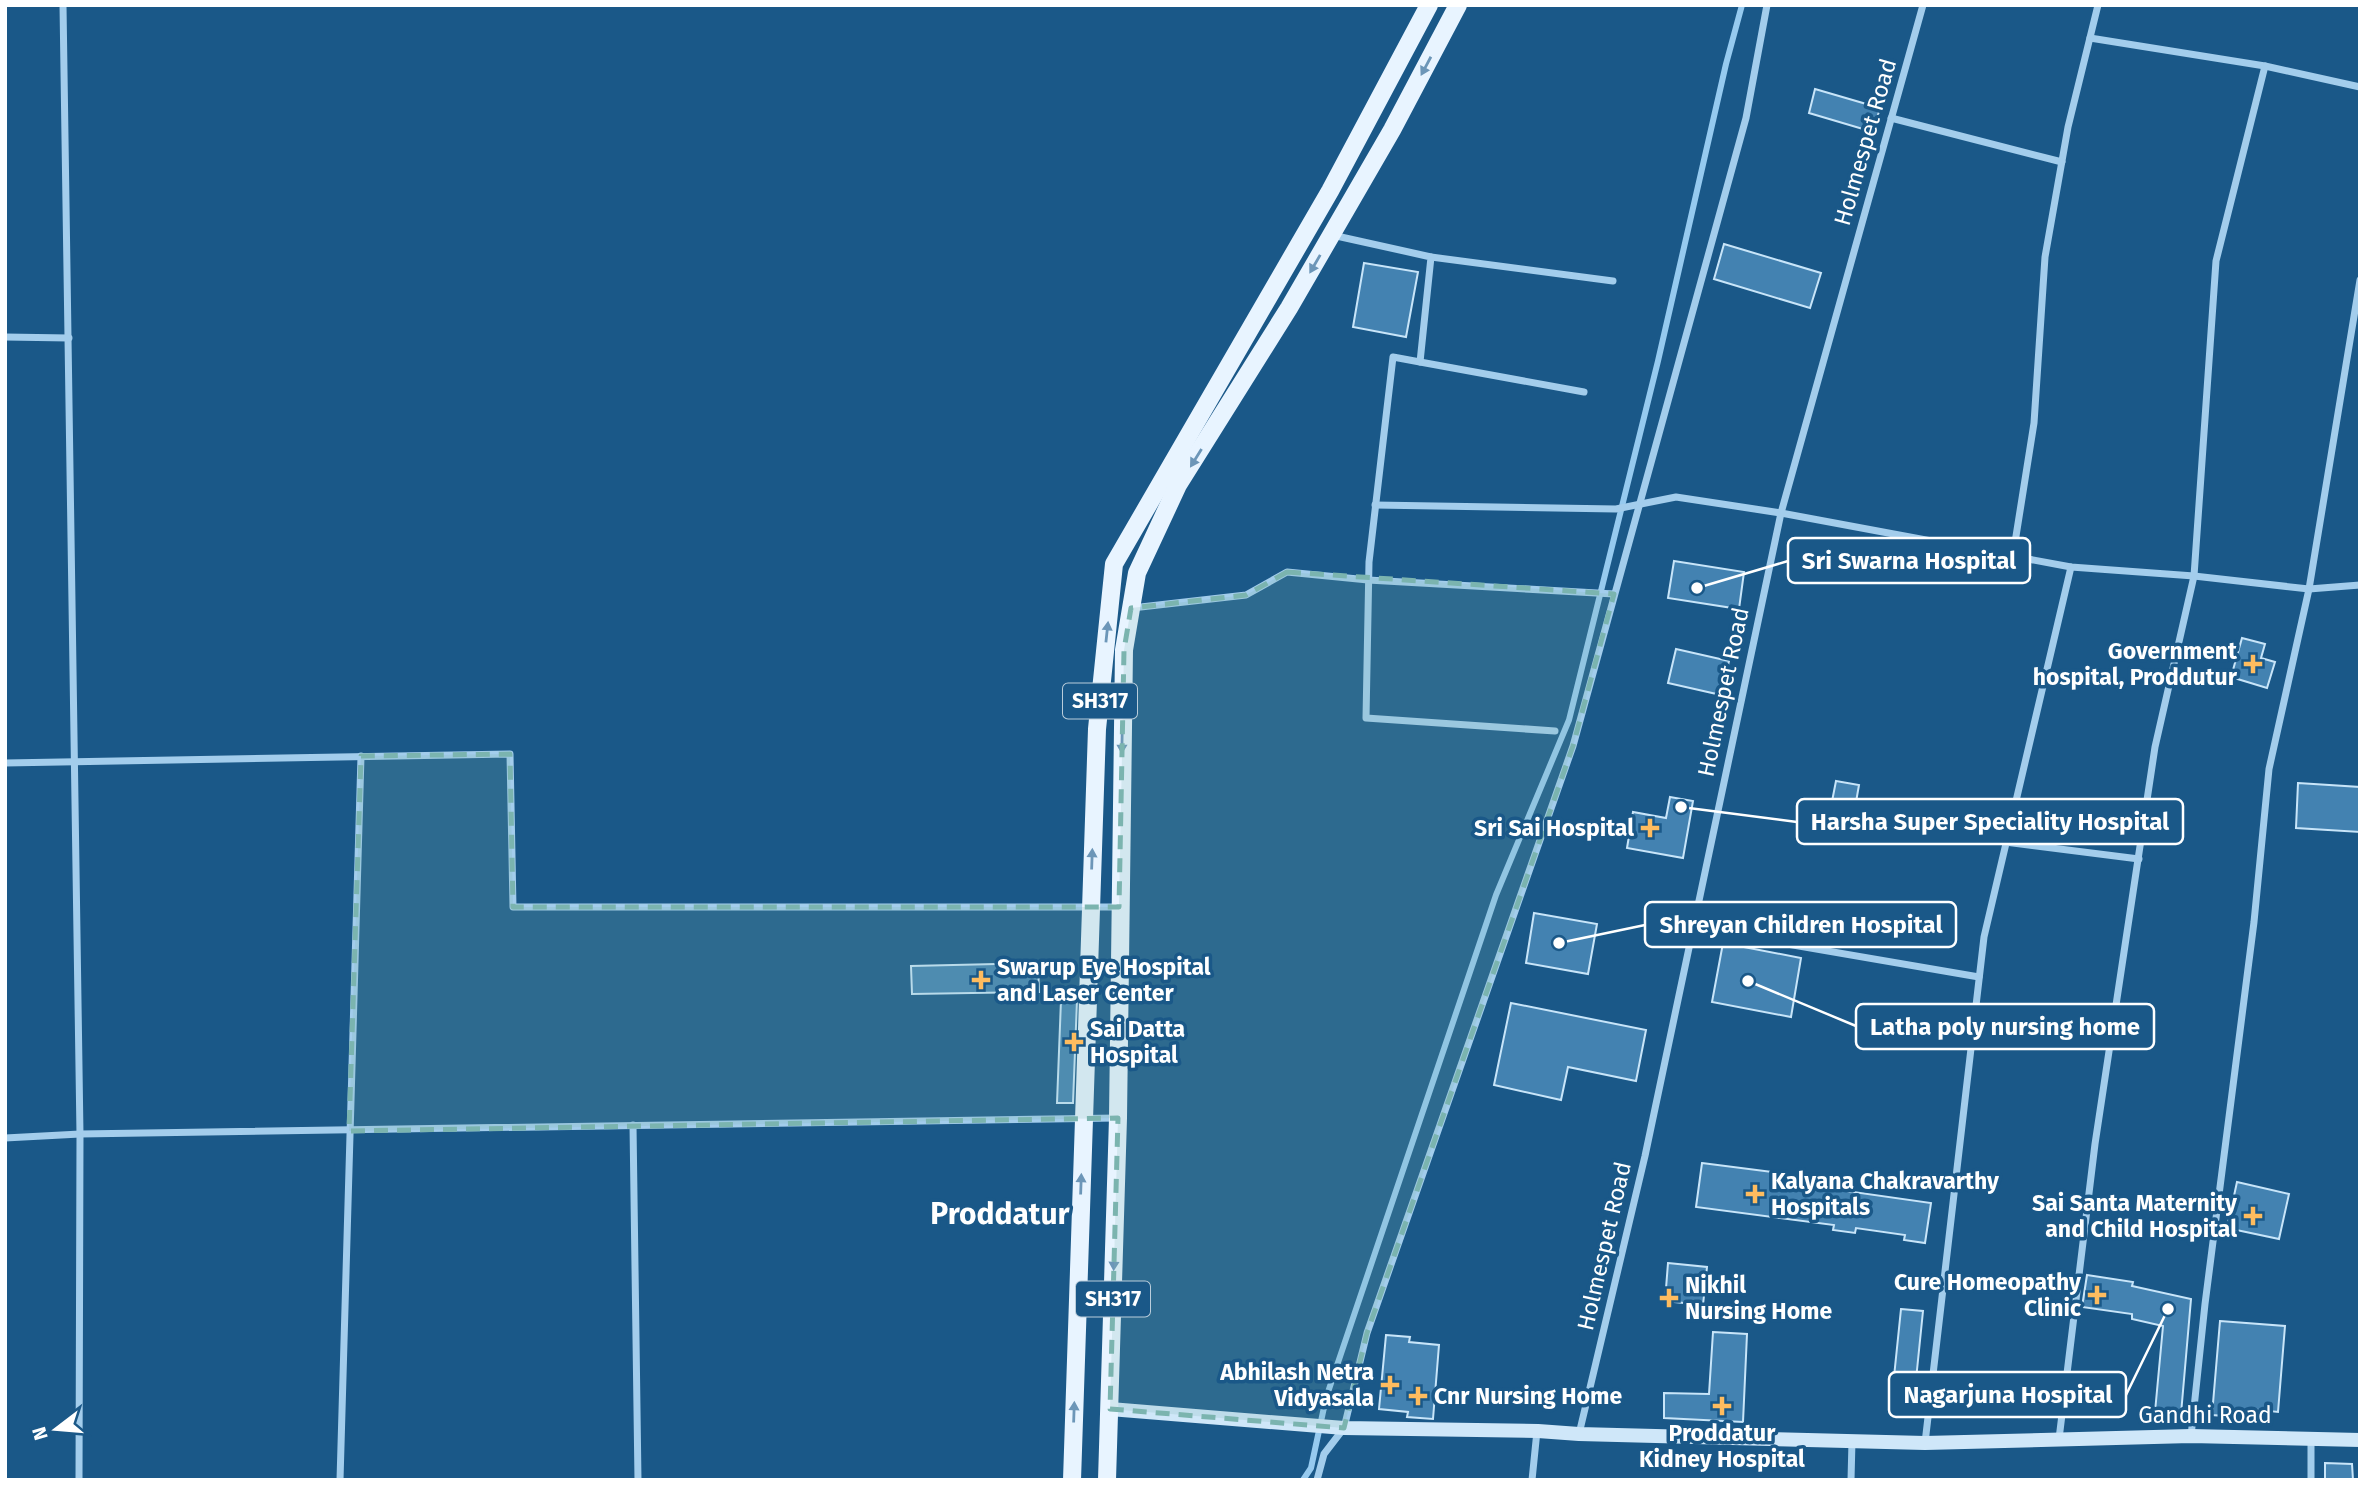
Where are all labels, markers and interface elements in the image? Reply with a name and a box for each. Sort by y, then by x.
street label: Holmespet Road [1828,55,1902,229]
one-way arrow [1420,56,1432,75]
one-way arrow [1309,254,1321,274]
one-way arrow [1189,448,1202,467]
callout: Sri Swarna Hospital [1788,538,2030,583]
text: Sri Swarna Hospital [1802,547,2017,575]
street label: Holmespet Road [1691,605,1755,779]
one-way arrow [1101,621,1112,643]
place label: Government hospital, Proddutur [2033,637,2238,691]
marker: Government hospital, Proddutur [2243,654,2263,674]
road number: SH317 [1063,684,1137,718]
one-way arrow [1116,733,1128,755]
callout: Harsha Super Speciality Hospital [1797,799,2183,844]
text: Harsha Super Speciality Hospital [1811,808,2170,836]
place label: Sri Sai Hospital [1474,814,1634,842]
marker: Sri Sai Hospital [1640,818,1660,838]
one-way arrow [1087,848,1098,870]
callout: Shreyan Children Hospital [1645,902,1956,947]
text: Shreyan Children Hospital [1659,911,1943,939]
place label: Swarup Eye Hospital and Laser Center [997,953,1211,1007]
marker: Swarup Eye Hospital and Laser Center [971,970,991,990]
callout: Latha poly nursing home [1856,1004,2154,1049]
text: Latha poly nursing home [1870,1013,2140,1041]
place label: Sai Datta Hospital [1090,1015,1185,1069]
marker: Sai Datta Hospital [1064,1032,1084,1052]
street label: Holmespet Road [1571,1159,1637,1333]
place label: Kalyana Chakravarthy Hospitals [1771,1167,2000,1221]
one-way arrow [1075,1173,1086,1195]
marker: Kalyana Chakravarthy Hospitals [1745,1184,1765,1204]
place label: Sai Santa Maternity and Child Hospital [2032,1189,2238,1243]
district label: Proddatur [930,1196,1071,1232]
marker: Sai Santa Maternity and Child Hospital [2243,1206,2263,1226]
one-way arrow [1108,1249,1120,1271]
place label: Cure Homeopathy Clinic [1894,1268,2082,1322]
place label: Nikhil Nursing Home [1685,1271,1833,1325]
road number: SH317 [1076,1282,1150,1316]
marker: Cure Homeopathy Clinic [2087,1285,2107,1305]
marker: Nikhil Nursing Home [1659,1288,1679,1308]
place label: Abhilash Netra Vidyasala [1219,1358,1374,1412]
callout: Nagarjuna Hospital [1889,1372,2126,1417]
marker: Abhilash Netra Vidyasala [1380,1375,1400,1395]
text: Nagarjuna Hospital [1904,1381,2113,1409]
place label: Cnr Nursing Home [1434,1382,1622,1410]
marker: Cnr Nursing Home [1408,1386,1428,1406]
north arrow [21,1394,91,1464]
marker: Proddatur Kidney Hospital [1712,1396,1732,1416]
one-way arrow [1069,1400,1080,1422]
street label: Gandhi Road [2138,1401,2272,1429]
place label: Proddatur Kidney Hospital [1639,1419,1805,1473]
text: N [27,1424,53,1443]

